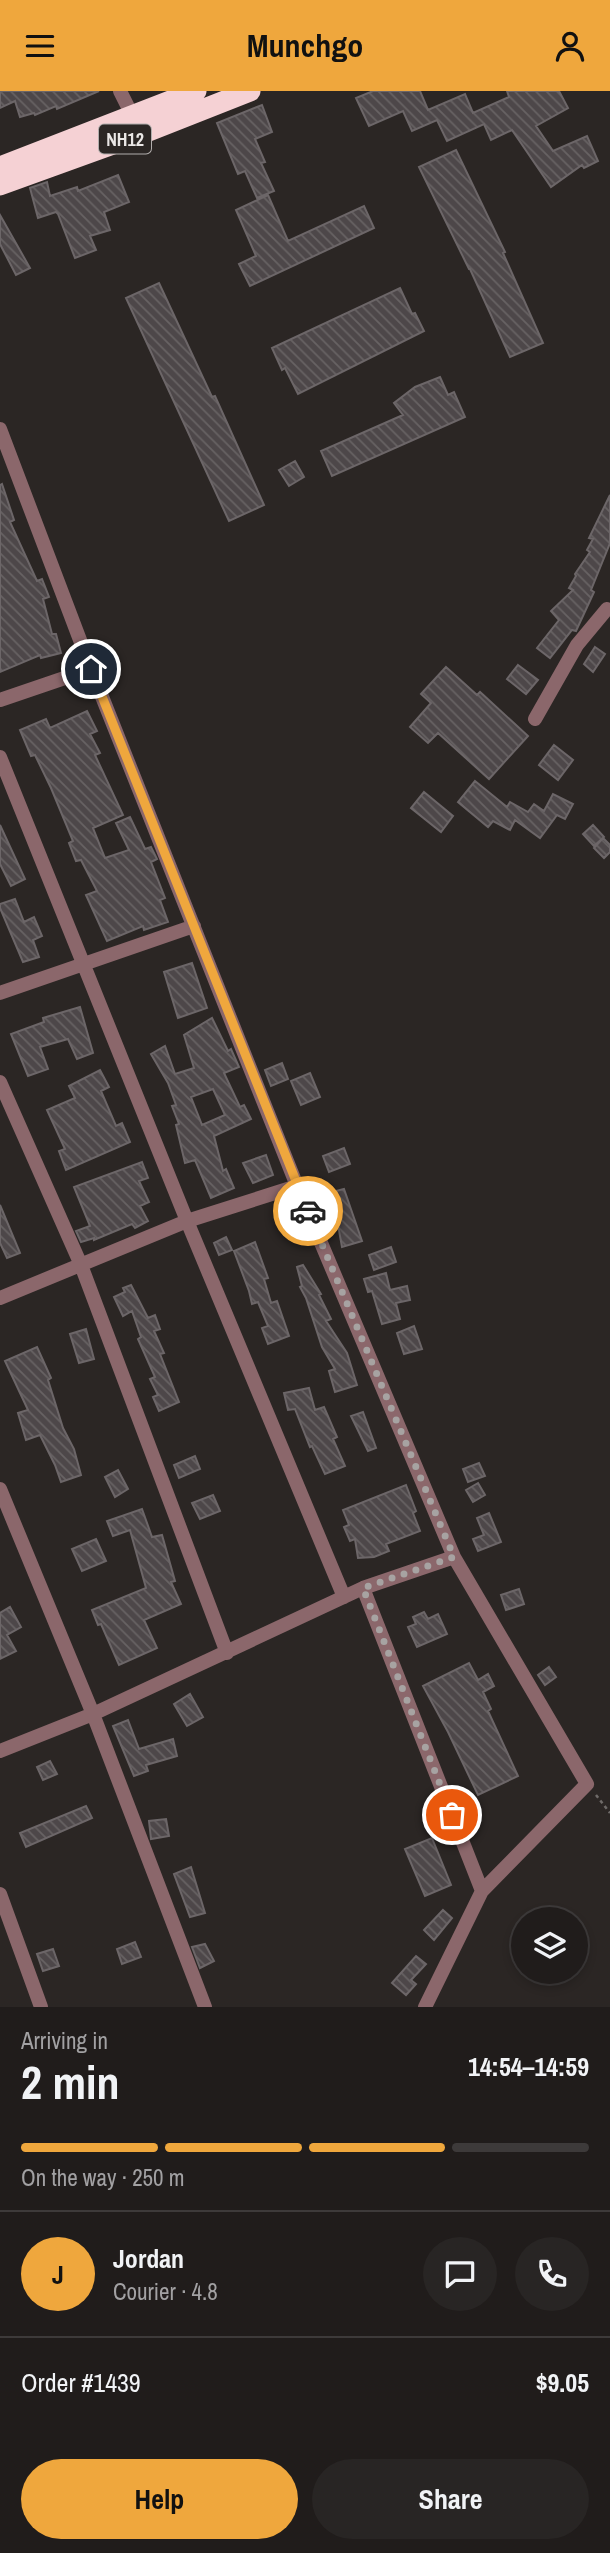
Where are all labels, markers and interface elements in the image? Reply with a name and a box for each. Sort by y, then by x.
text: Munchgo [247,24,363,67]
icon: menu [21,27,59,65]
icon: person [551,27,589,65]
road number: NH12 [99,124,151,153]
pin [61,639,121,699]
icon: home [72,650,110,688]
courier [273,1176,343,1246]
icon: car [289,1192,327,1230]
pin [422,1785,482,1845]
icon: bag [433,1796,471,1834]
map controls [511,1907,588,1984]
button: layers [511,1907,588,1984]
text: Arriving in [21,2025,108,2056]
text: 14:54–14:59 [468,2049,589,2084]
text: 2 min [21,2051,120,2113]
text: On the way · 250 m [21,2162,185,2193]
button: chat [423,2237,497,2311]
button: phone [515,2237,589,2311]
text: Jordan [113,2241,184,2276]
text: J [52,2257,64,2292]
text: Courier · 4.8 [113,2276,218,2307]
text: Order #1439 [21,2365,141,2400]
text: $9.05 [536,2365,589,2400]
button: Help [21,2459,298,2539]
button: Share [312,2459,589,2539]

